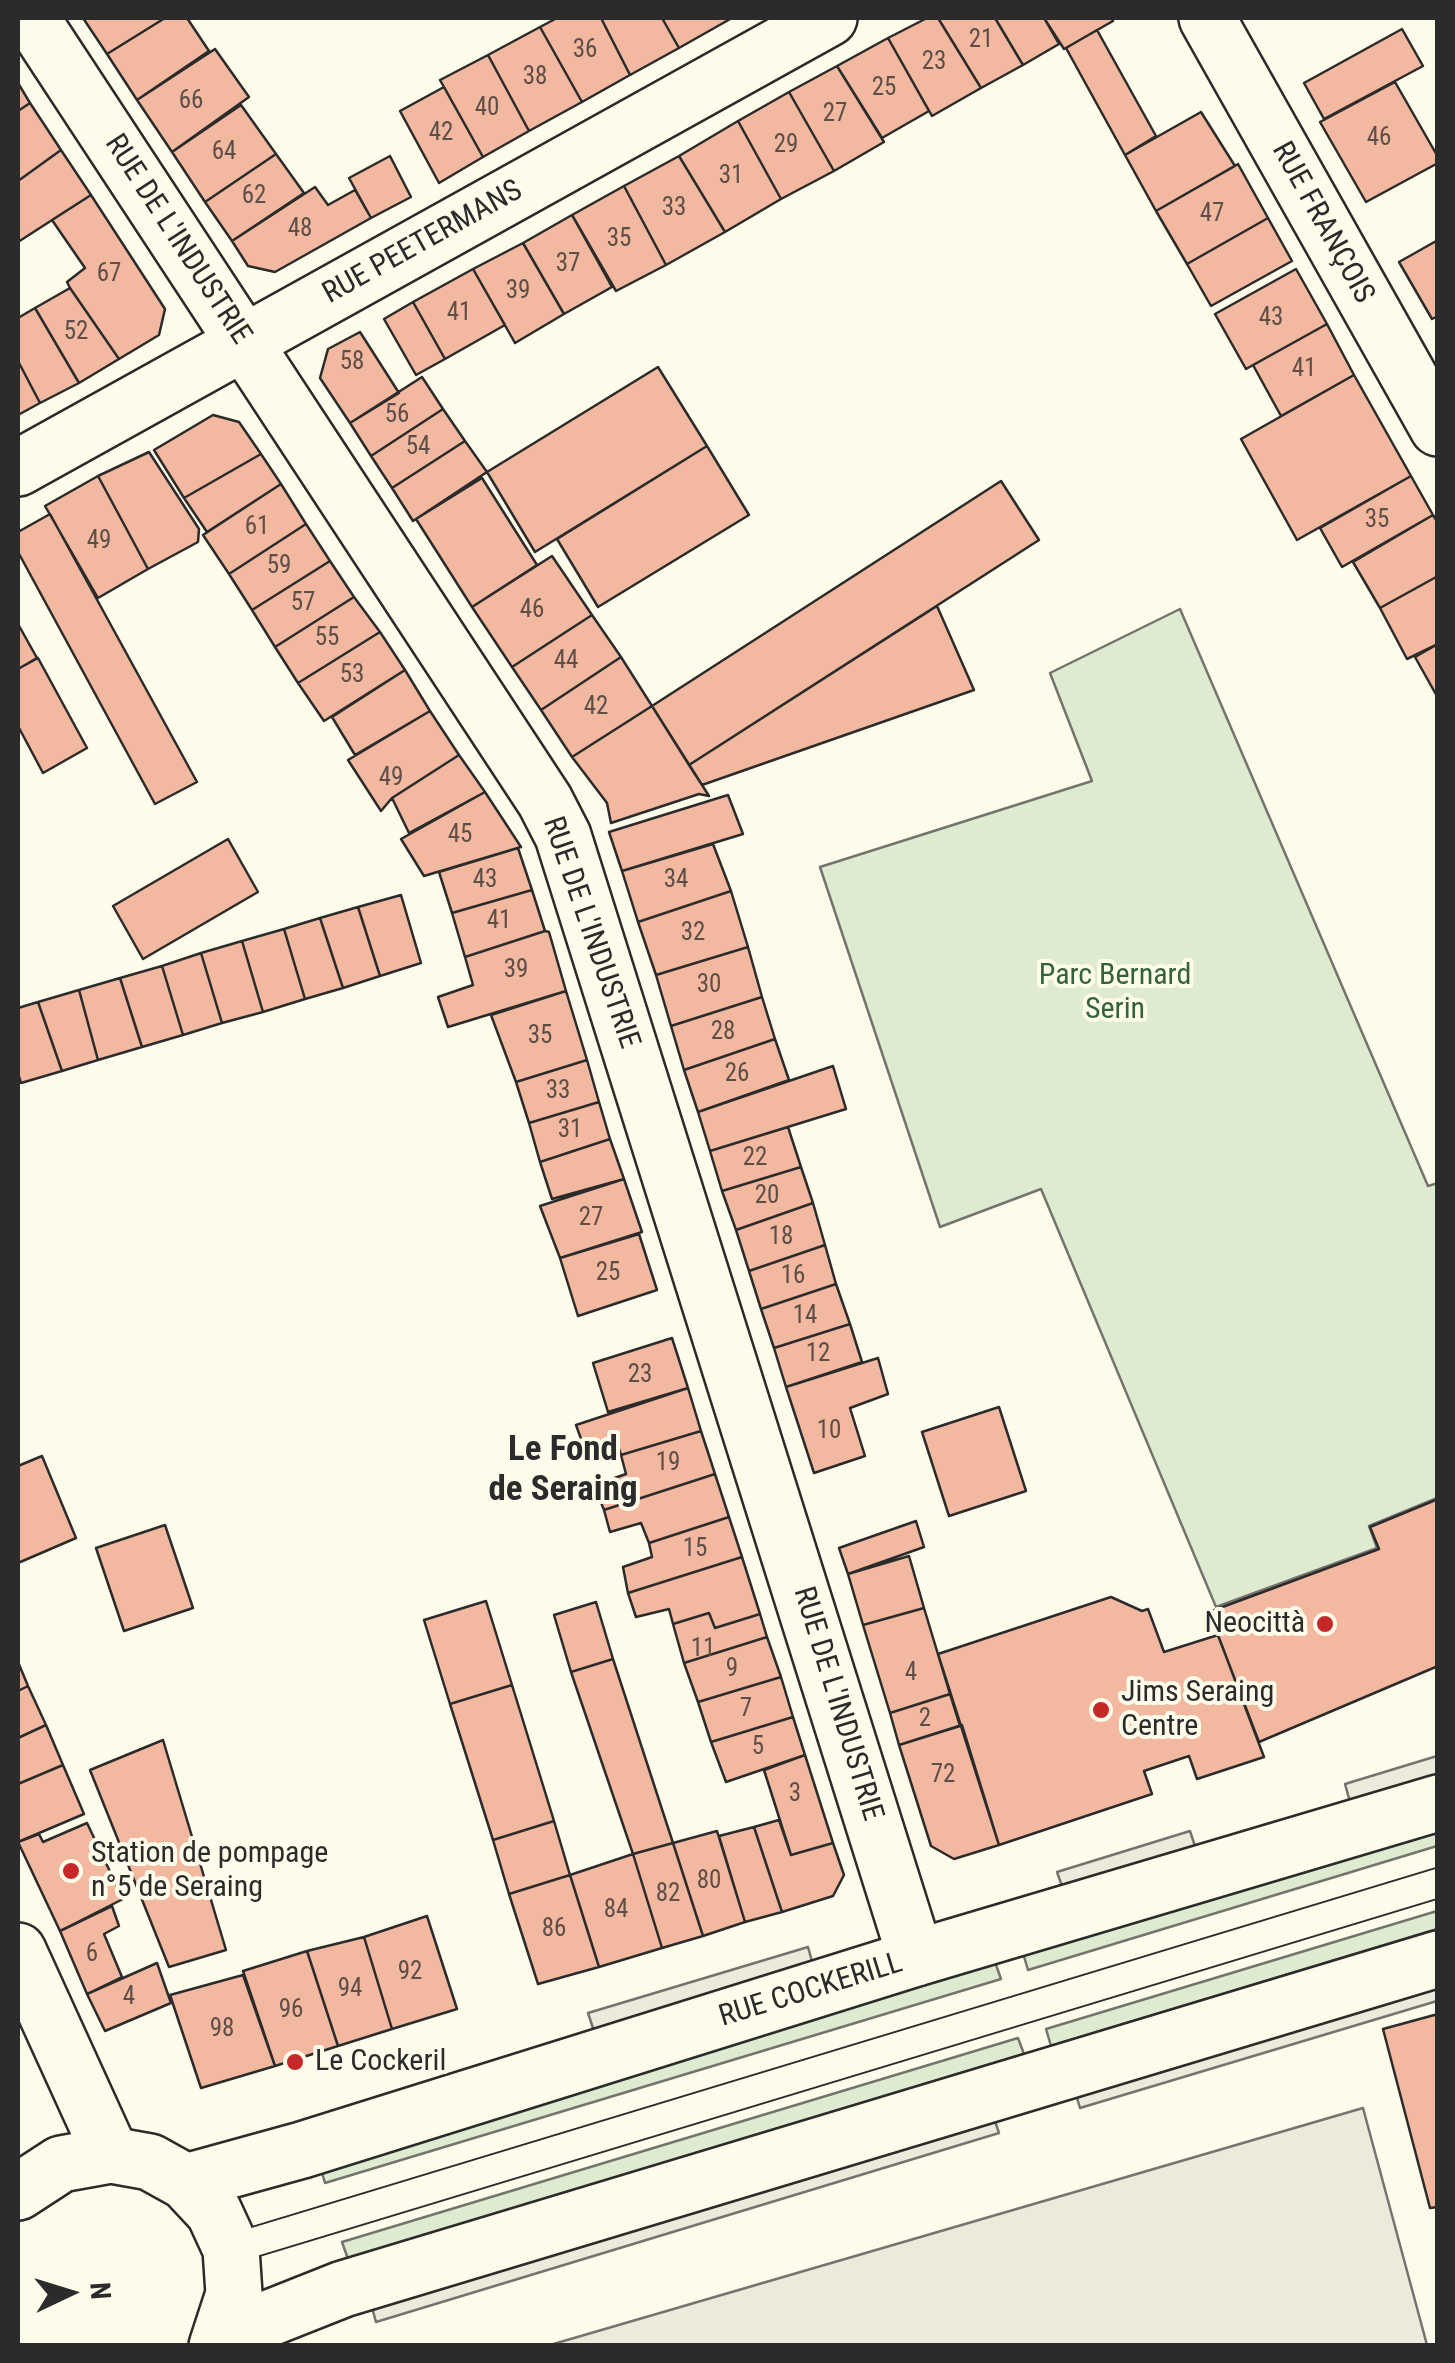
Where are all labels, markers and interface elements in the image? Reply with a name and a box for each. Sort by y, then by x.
house number: 21 [969,26,993,56]
house number: 36 [573,36,597,66]
house number: 23 [922,48,946,78]
house number: 38 [523,63,547,93]
house number: 25 [872,74,896,104]
house number: 66 [179,87,203,117]
house number: 40 [475,94,499,124]
house number: 27 [823,100,847,130]
house number: 42 [429,119,453,149]
house number: 46 [1367,124,1391,154]
street label: RUE DE L'INDUSTRIE [96,128,258,352]
house number: 29 [774,131,798,161]
street label: RUE FRANÇOIS [1263,136,1381,310]
house number: 64 [212,138,236,168]
house number: 31 [719,162,743,192]
street label: RUE PEETERMANS [317,173,529,313]
house number: 62 [242,182,266,212]
house number: 33 [662,194,686,224]
house number: 47 [1200,200,1224,230]
house number: 48 [288,215,312,245]
house number: 35 [607,225,631,255]
house number: 37 [556,250,580,280]
house number: 67 [97,260,121,290]
house number: 39 [506,277,530,307]
house number: 41 [447,299,471,329]
house number: 43 [1259,304,1283,334]
house number: 52 [64,318,88,348]
house number: 58 [340,348,364,378]
house number: 41 [1292,355,1316,385]
house number: 56 [385,401,409,431]
house number: 54 [406,433,430,463]
house number: 35 [1365,506,1389,536]
house number: 61 [245,513,269,543]
house number: 49 [87,527,111,557]
house number: 59 [267,552,291,582]
house number: 57 [291,589,315,619]
house number: 46 [520,596,544,626]
house number: 55 [315,624,339,654]
house number: 44 [554,647,578,677]
house number: 53 [340,661,364,691]
house number: 42 [584,693,608,723]
house number: 49 [379,764,403,794]
street label: RUE DE L'INDUSTRIE [533,812,647,1054]
house number: 45 [448,821,472,851]
house number: 43 [473,866,497,896]
house number: 34 [664,866,688,896]
house number: 41 [487,907,511,937]
house number: 32 [681,919,705,949]
house number: 39 [504,956,528,986]
park label: Parc Bernard Serin [1039,958,1191,1028]
house number: 30 [697,971,721,1001]
house number: 28 [711,1018,735,1048]
house number: 35 [528,1022,552,1052]
house number: 26 [725,1060,749,1090]
house number: 33 [546,1077,570,1107]
house number: 31 [558,1116,582,1146]
house number: 22 [743,1144,767,1174]
house number: 20 [755,1182,779,1212]
house number: 27 [579,1204,603,1234]
house number: 18 [769,1223,793,1253]
house number: 25 [596,1259,620,1289]
house number: 16 [781,1262,805,1292]
house number: 14 [793,1302,817,1332]
house number: 12 [806,1340,830,1370]
house number: 23 [628,1361,652,1391]
house number: 10 [817,1417,841,1447]
district label: Le Fond de Seraing [488,1430,638,1512]
house number: 19 [656,1449,680,1479]
house number: 15 [683,1535,707,1565]
street label: RUE DE L'INDUSTRIE [784,1583,890,1825]
place label: Neocittà [1204,1606,1305,1642]
marker: Neocittà [1314,1613,1336,1635]
house number: 11 [691,1635,715,1665]
house number: 9 [726,1655,738,1685]
house number: 4 [905,1659,917,1689]
place label: Jims Seraing Centre [1121,1675,1274,1746]
house number: 7 [740,1695,752,1725]
marker: Jims Seraing Centre [1090,1699,1112,1721]
house number: 2 [919,1705,931,1735]
house number: 5 [752,1733,764,1763]
house number: 72 [931,1761,955,1791]
house number: 3 [789,1780,801,1810]
place label: Station de pompage n°5 de Seraing [91,1836,328,1906]
marker: Station de pompage n°5 de Seraing [60,1860,82,1882]
house number: 80 [697,1867,721,1897]
house number: 82 [656,1880,680,1910]
house number: 84 [604,1896,628,1926]
house number: 86 [542,1915,566,1945]
house number: 6 [86,1940,98,1970]
street label: RUE COCKERILL [715,1946,907,2036]
house number: 92 [398,1958,422,1988]
house number: 94 [338,1975,362,2005]
house number: 4 [123,1983,135,2013]
house number: 96 [279,1996,303,2026]
house number: 98 [210,2015,234,2045]
place label: Le Cockeril [315,2044,446,2080]
marker: Le Cockeril [284,2051,306,2073]
north arrow [20,2243,120,2343]
text: N [83,2281,117,2301]

